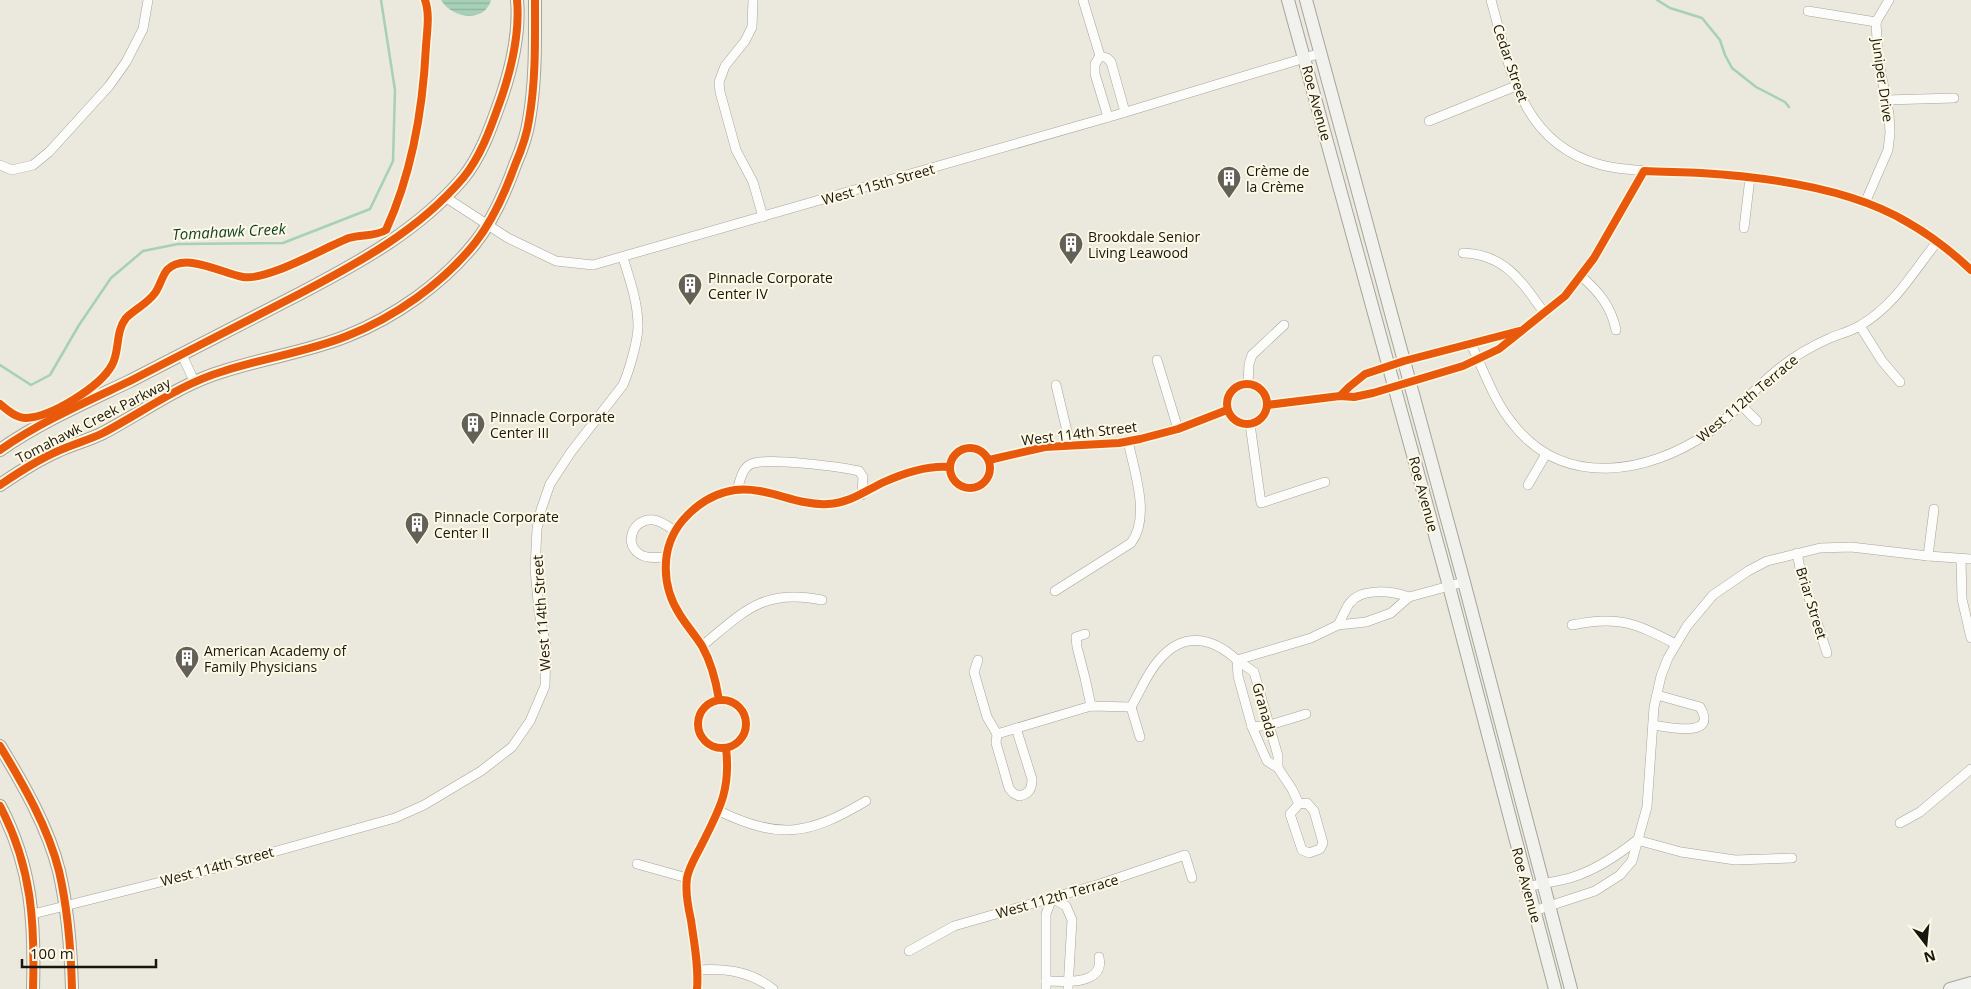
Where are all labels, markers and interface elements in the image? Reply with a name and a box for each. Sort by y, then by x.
street label: Cedar Street [1489,21,1533,105]
street label: Juniper Drive [1867,35,1898,123]
street label: Roe Avenue [1298,63,1336,143]
street label: West 115th Street [819,159,937,209]
place label: Crème de la Crème [1246,161,1309,196]
building icon: Crème de la Crème [1216,165,1242,199]
water label: Tomahawk Creek [172,218,287,244]
place label: Brookdale Senior Living Leawood [1088,227,1200,262]
building icon: Brookdale Senior Living Leawood [1058,231,1084,265]
place label: Pinnacle Corporate Center IV [708,268,833,303]
building icon: Pinnacle Corporate Center IV [677,272,703,306]
street label: West 112th Terrace [1692,350,1802,446]
street label: Tomahawk Creek Parkway [12,372,174,467]
place label: Pinnacle Corporate Center III [490,407,615,442]
building icon: Pinnacle Corporate Center III [460,411,486,445]
street label: West 114th Street [1020,416,1138,450]
street label: Roe Avenue [1405,454,1443,534]
place label: Pinnacle Corporate Center II [434,507,559,542]
building icon: Pinnacle Corporate Center II [404,511,430,545]
street label: West 114th Street [527,554,555,672]
street label: Briar Street [1792,565,1832,641]
place label: American Academy of Family Physicians [204,641,347,676]
building icon: American Academy of Family Physicians [174,645,200,679]
street label: Granada [1248,680,1282,740]
street label: West 114th Street [158,842,276,890]
street label: Roe Avenue [1508,845,1546,925]
street label: West 112th Terrace [993,869,1121,923]
north arrow [1901,919,1951,969]
scale bar [22,936,156,968]
text: 100 m [30,943,74,963]
text: N [1922,946,1938,968]

